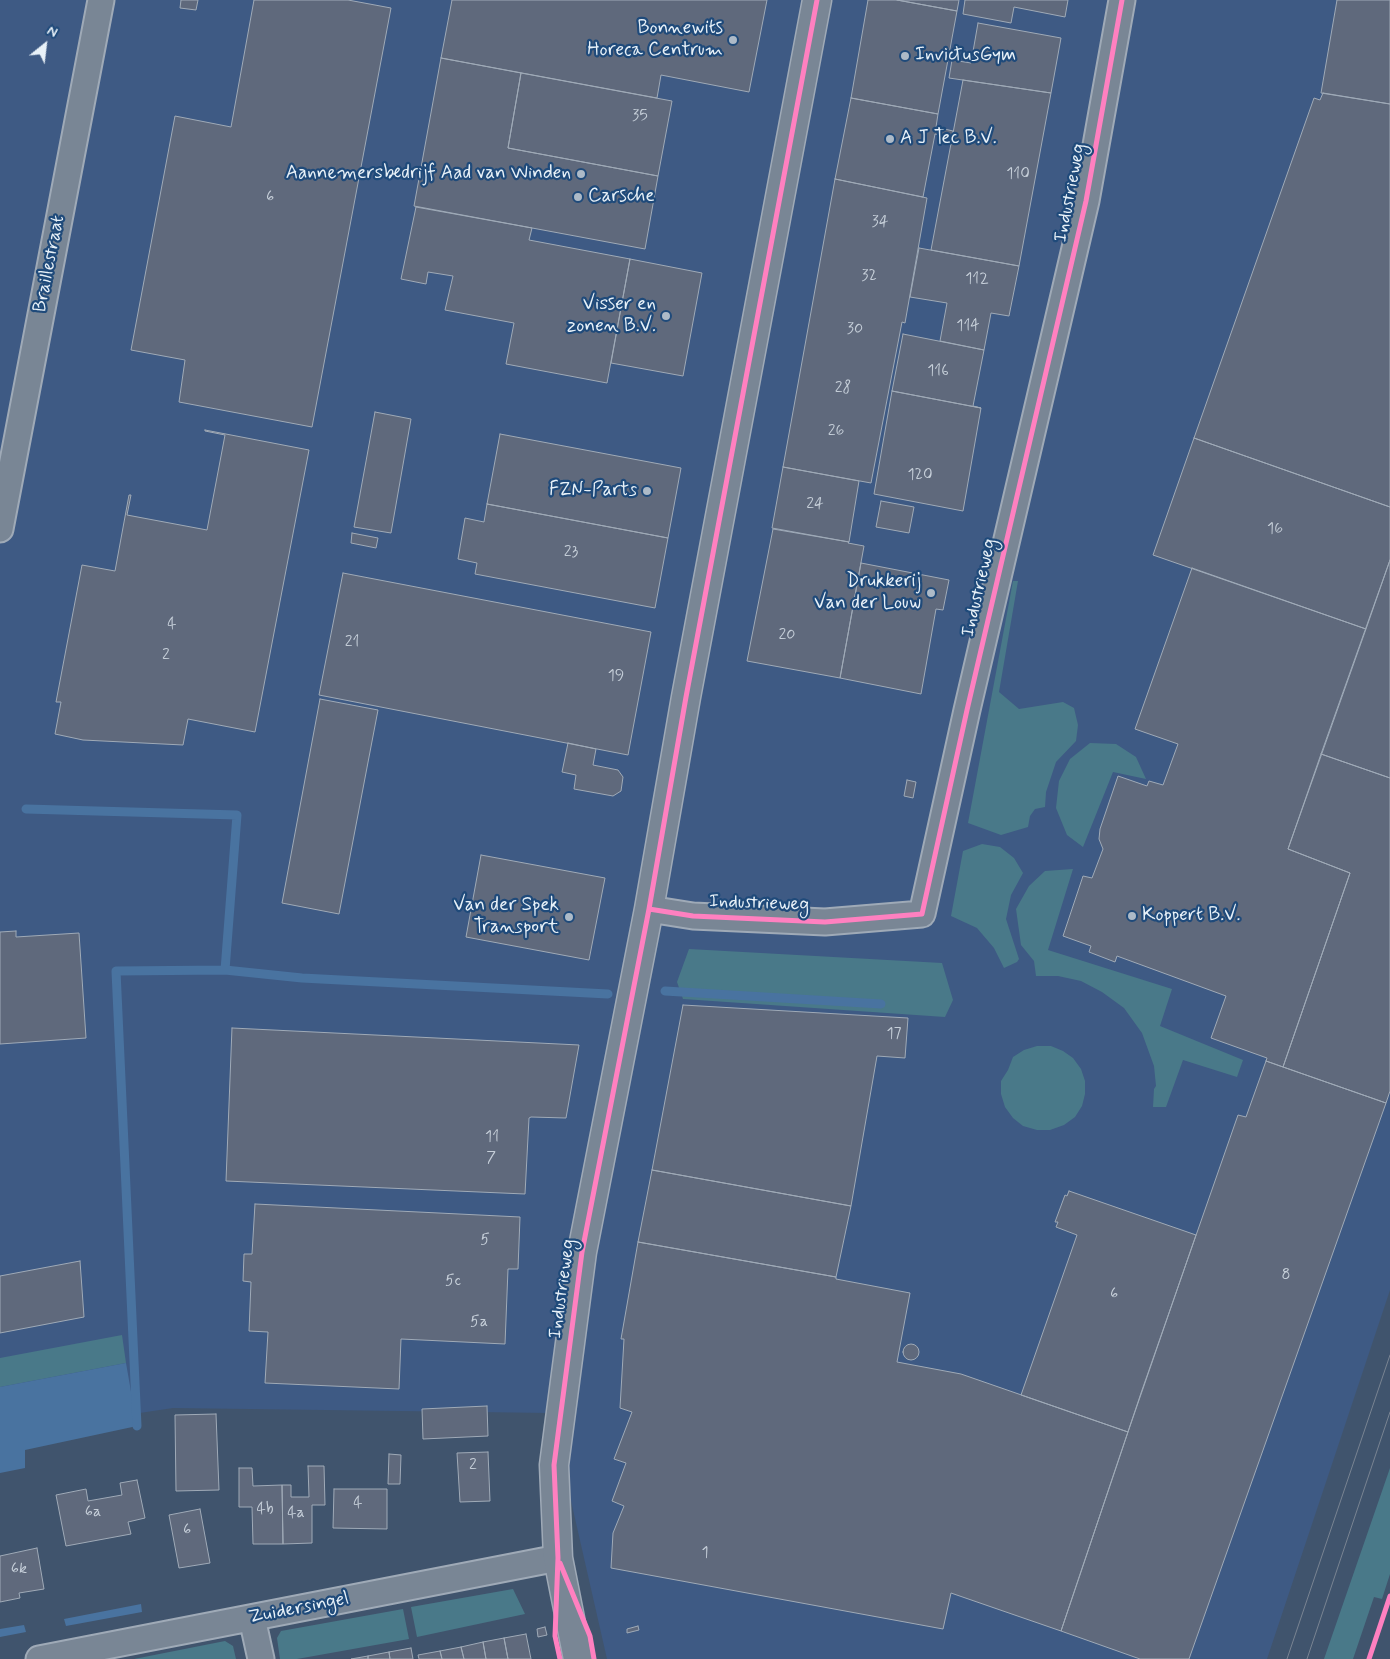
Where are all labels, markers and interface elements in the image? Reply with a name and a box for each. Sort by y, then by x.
place label: Bonnewits Horeca Centrum [587,18,723,62]
north arrow [20,20,70,70]
text: N [44,22,61,42]
marker: Bonnewits Horeca Centrum [727,34,739,46]
place label: InvictusGym [915,45,1016,67]
marker: InvictusGym [899,50,911,62]
house number: 35 [632,107,648,127]
place label: A J Tec B.V. [900,128,997,150]
marker: A J Tec B.V. [884,133,896,145]
street label: Industrieweg [1050,142,1092,244]
place label: Aannemersbedrijf Aad van Winden [286,163,571,185]
house number: 110 [1006,165,1030,185]
marker: Aannemersbedrijf Aad van Winden [575,168,587,180]
place label: Carsche [588,186,655,208]
house number: 6 [266,188,274,208]
marker: Carsche [572,191,584,203]
house number: 34 [872,213,888,233]
street label: Braillestraat [29,214,71,314]
house number: 32 [861,267,877,287]
house number: 112 [965,270,989,290]
place label: Visser en zonen B.V. [567,294,656,338]
marker: Visser en zonen B.V. [660,310,672,322]
house number: 114 [956,317,980,337]
house number: 30 [847,320,863,340]
house number: 116 [927,362,949,382]
house number: 28 [835,379,851,399]
house number: 26 [828,422,844,442]
house number: 120 [907,466,933,486]
place label: FZN-Parts [549,480,637,502]
marker: FZN-Parts [641,485,653,497]
house number: 24 [806,495,824,515]
house number: 16 [1267,520,1283,540]
street label: Industrieweg [958,537,1002,639]
house number: 23 [564,543,578,563]
place label: Drukkerij Van der Louw [814,571,921,615]
marker: Drukkerij Van der Louw [925,587,937,599]
house number: 4 [167,615,177,635]
house number: 20 [779,626,795,646]
house number: 21 [345,633,359,653]
house number: 2 [162,646,170,666]
house number: 19 [608,667,624,687]
street label: Industrieweg [708,891,810,917]
place label: Van der Spek Transport [453,895,559,939]
place label: Koppert B.V. [1142,905,1240,927]
marker: Koppert B.V. [1126,910,1138,922]
marker: Van der Spek Transport [563,911,575,923]
house number: 17 [886,1025,902,1045]
house number: 11 [485,1128,499,1148]
house number: 7 [486,1149,496,1169]
house number: 5 [480,1231,490,1251]
street label: Industrieweg [545,1238,581,1340]
house number: 8 [1281,1266,1291,1286]
house number: 5c [445,1272,461,1292]
house number: 6 [1110,1285,1118,1305]
house number: 5a [470,1313,488,1333]
house number: 2 [469,1456,477,1476]
house number: 4 [353,1494,363,1514]
house number: 4b [256,1500,274,1520]
house number: 6a [85,1503,101,1523]
house number: 4a [287,1504,305,1524]
house number: 6 [183,1521,191,1541]
house number: 1 [701,1544,709,1564]
house number: 6k [11,1560,27,1580]
street label: Zuidersingel [247,1588,351,1630]

